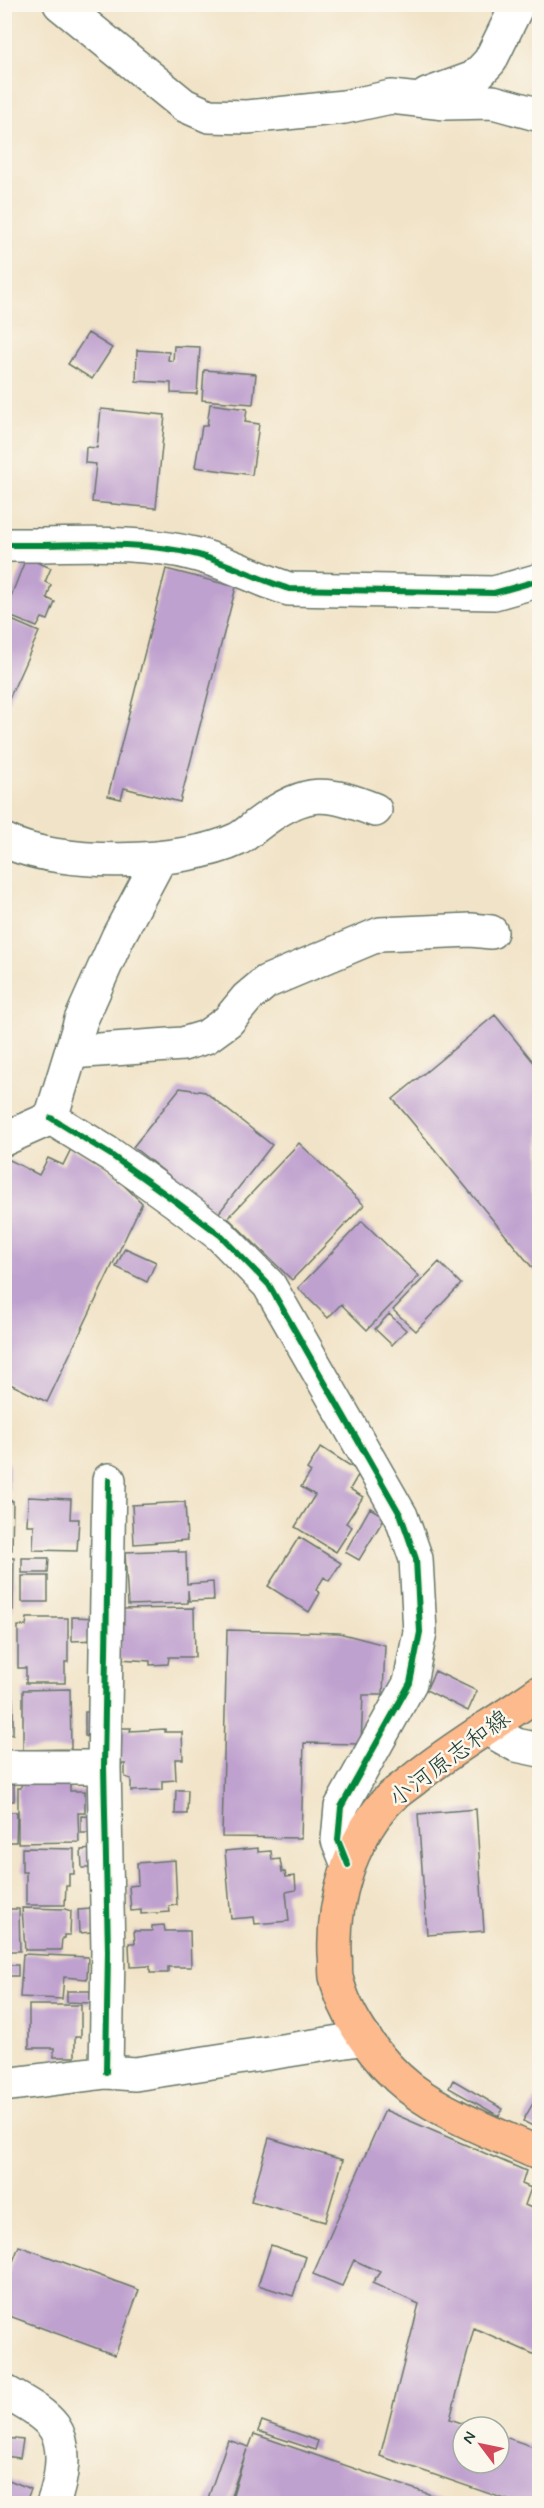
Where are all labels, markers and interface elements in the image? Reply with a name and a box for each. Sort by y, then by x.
street label: 小河原志和線 [383,1703,517,1815]
north arrow [451,2415,511,2475]
text: N [458,2428,481,2448]

